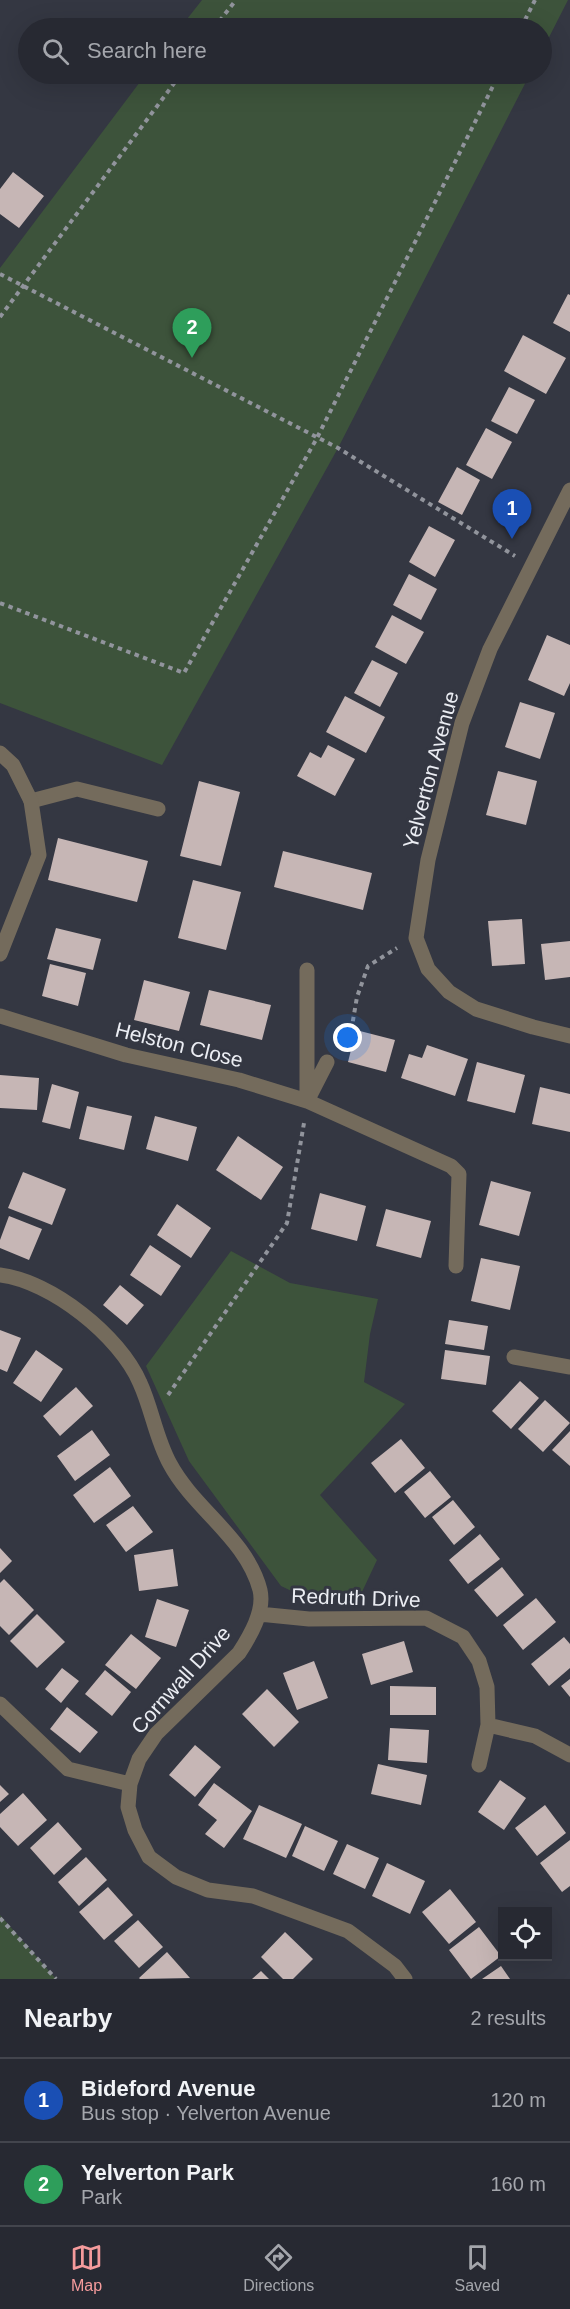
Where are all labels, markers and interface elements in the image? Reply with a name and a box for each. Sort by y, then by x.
search box [18,18,552,84]
icon: search [39,35,72,68]
text: Search here [87,38,207,63]
pin: 2 [172,308,212,358]
pin: 1 [492,490,532,539]
street label: Yelverton Avenue [398,689,463,851]
street label: Helston Close [113,1018,245,1071]
your location [333,1023,362,1052]
street label: Redruth Drive [291,1584,421,1611]
street label: Cornwall Drive [126,1621,235,1738]
map controls [498,1907,552,1961]
button: locate [498,1907,552,1961]
text: Nearby [24,2003,112,2033]
text: 2 results [470,2007,546,2029]
text: Bideford Avenue [81,2076,255,2101]
text: 1 [38,2089,49,2111]
text: 120 m [490,2089,546,2111]
text: Bus stop · Yelverton Avenue [81,2102,331,2124]
text: Yelverton Park [81,2160,234,2185]
text: 2 [38,2173,49,2195]
text: 160 m [490,2173,546,2195]
text: Park [81,2186,122,2208]
tab: Map [70,2241,103,2295]
tab: Directions [243,2241,314,2295]
tab: Saved [455,2241,500,2295]

